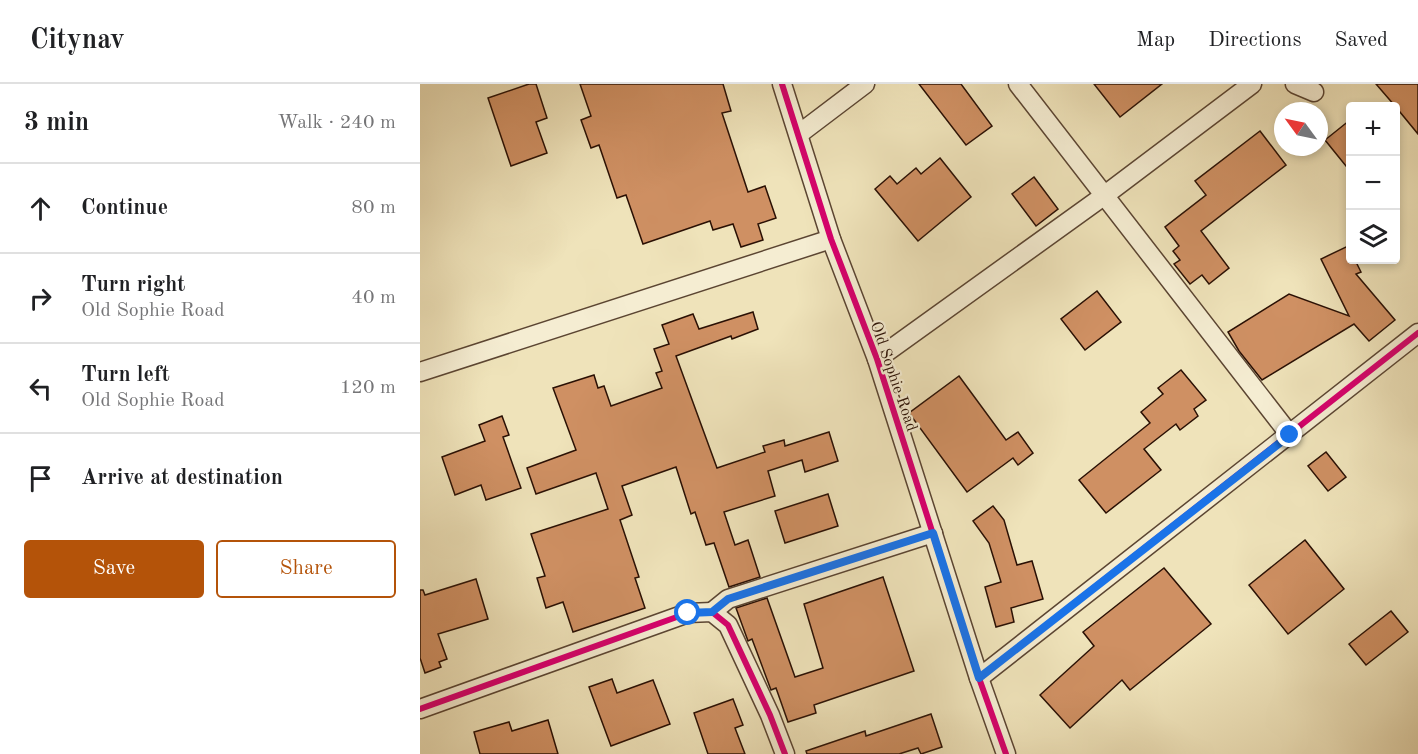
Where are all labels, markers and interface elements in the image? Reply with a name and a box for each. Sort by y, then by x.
text: Citynav [30,27,125,55]
text: Map [1136,30,1175,51]
text: Directions [1208,30,1302,51]
text: Saved [1335,30,1388,51]
north arrow [1274,102,1328,156]
map controls [1346,102,1400,264]
button: + [1346,102,1400,156]
text: 3 min [24,110,89,136]
text: Walk · 240 m [277,113,396,133]
button: − [1346,156,1400,210]
icon: ahead [24,192,57,225]
text: Continue [81,197,168,219]
text: 80 m [351,198,396,218]
button: layers [1346,210,1400,264]
text: Turn right [81,274,185,296]
icon: right [24,282,57,315]
text: 40 m [351,288,396,308]
text: Old Sophie Road [81,301,225,321]
street label: Old Sophie Road [867,320,919,434]
text: Turn left [81,364,170,386]
icon: left [24,372,57,405]
text: 120 m [340,378,396,398]
text: Old Sophie Road [81,391,225,411]
route end [1276,421,1302,447]
icon: arrive [24,462,57,495]
text: Arrive at destination [81,467,283,489]
button: Save [24,540,204,598]
button: Share [216,540,396,598]
route start [674,599,700,625]

